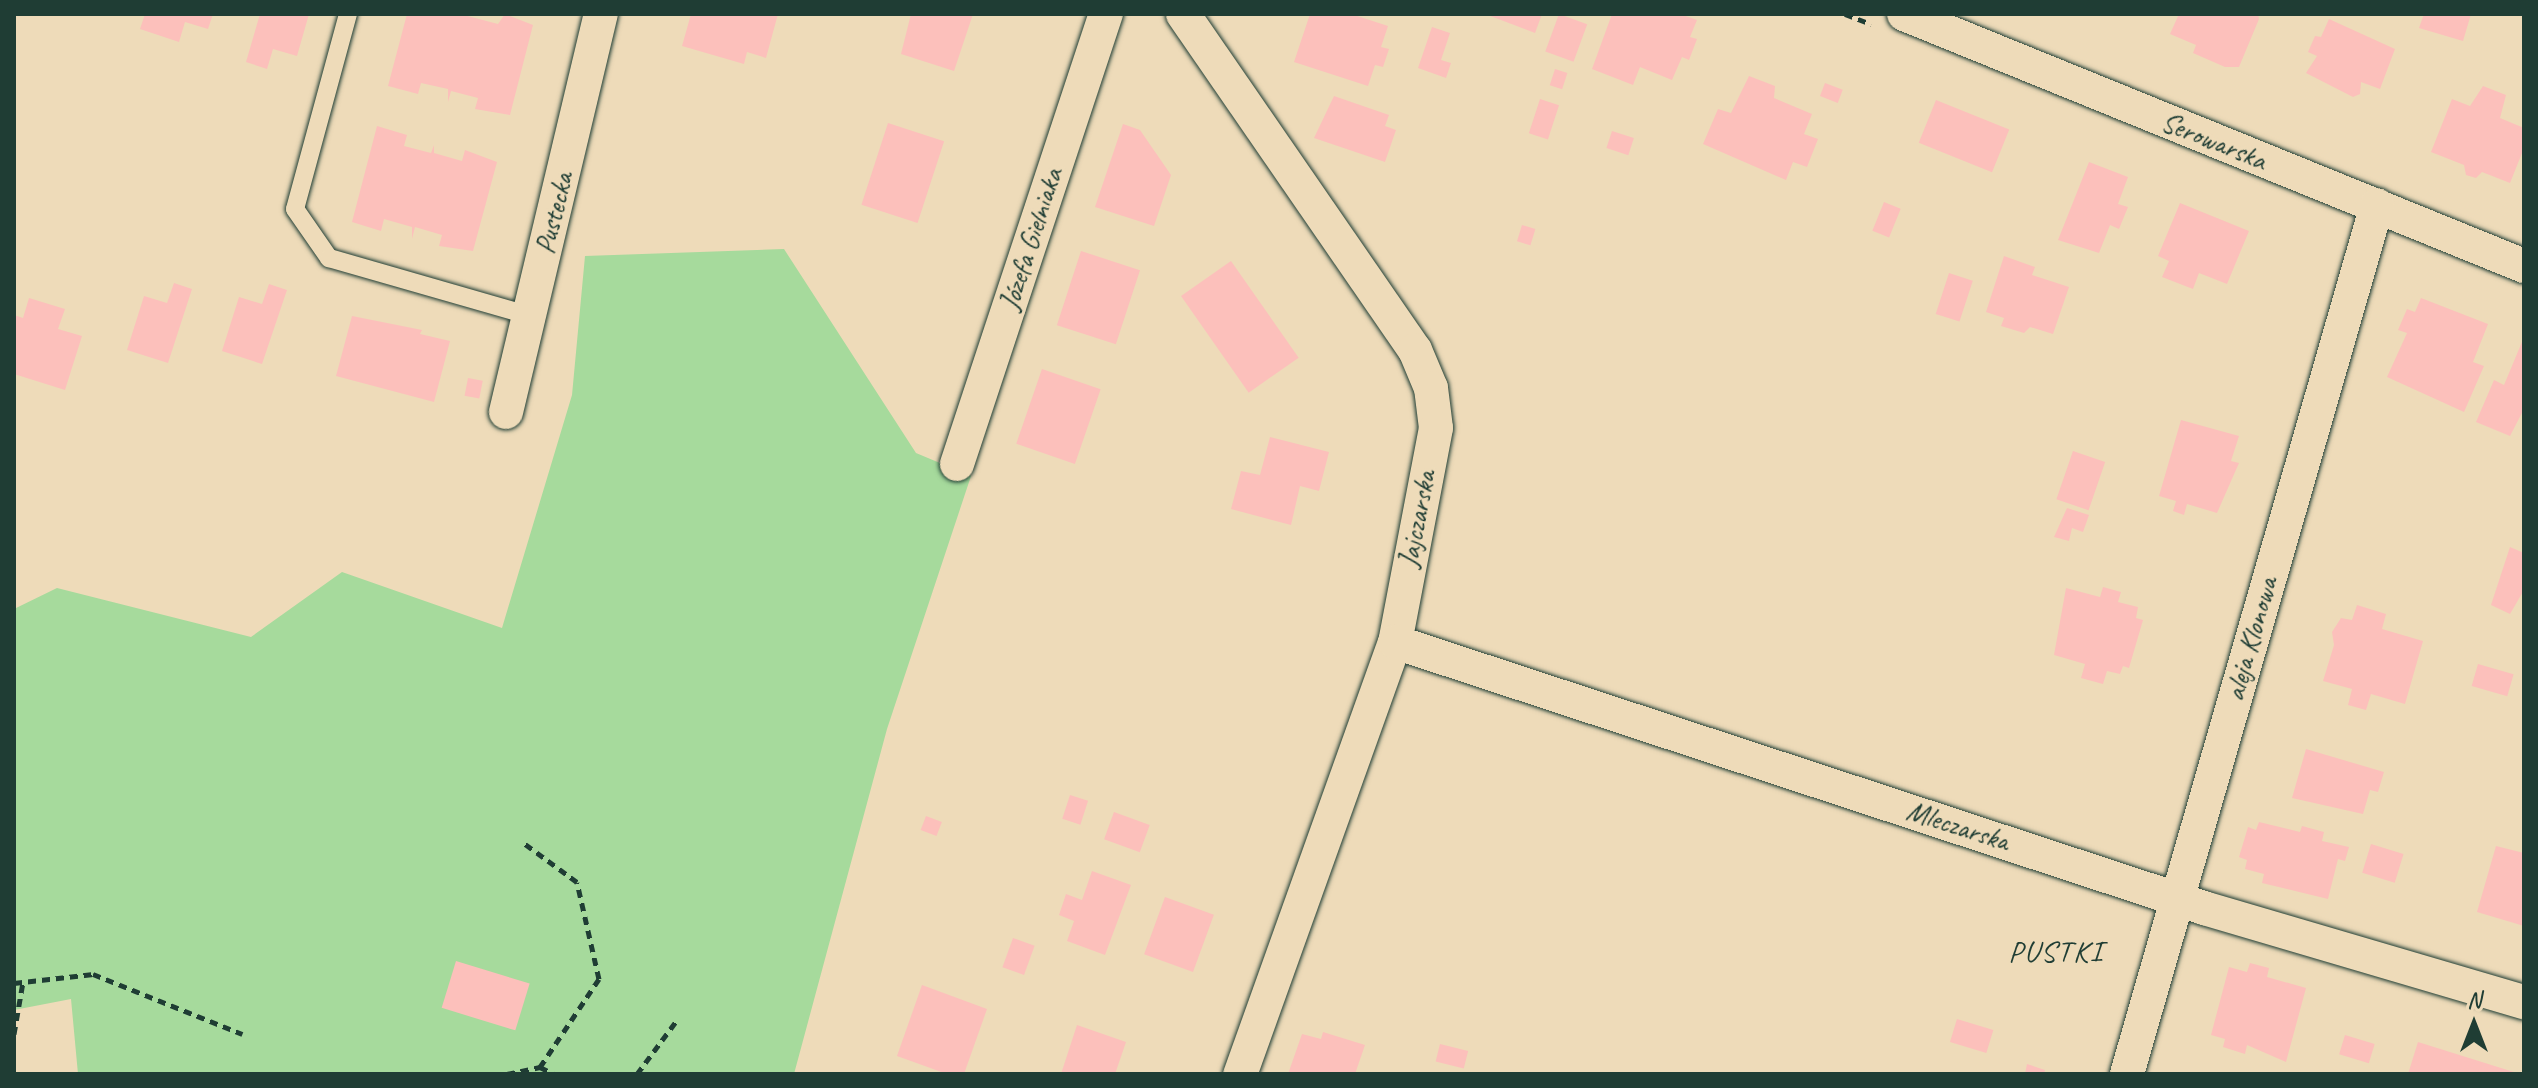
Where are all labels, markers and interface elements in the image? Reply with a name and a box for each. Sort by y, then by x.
street label: Serowarska [2157,105,2271,177]
street label: Józefa Gielniaka [992,164,1070,314]
street label: Pustecka [528,169,580,257]
street label: Jajczarska [1391,468,1443,570]
street label: aleja Klonowa [2217,573,2285,705]
street label: Mleczarska [1903,794,2013,858]
district label: PUSTKI [2008,933,2104,969]
north arrow [2434,984,2514,1064]
text: N [2467,986,2481,1014]

